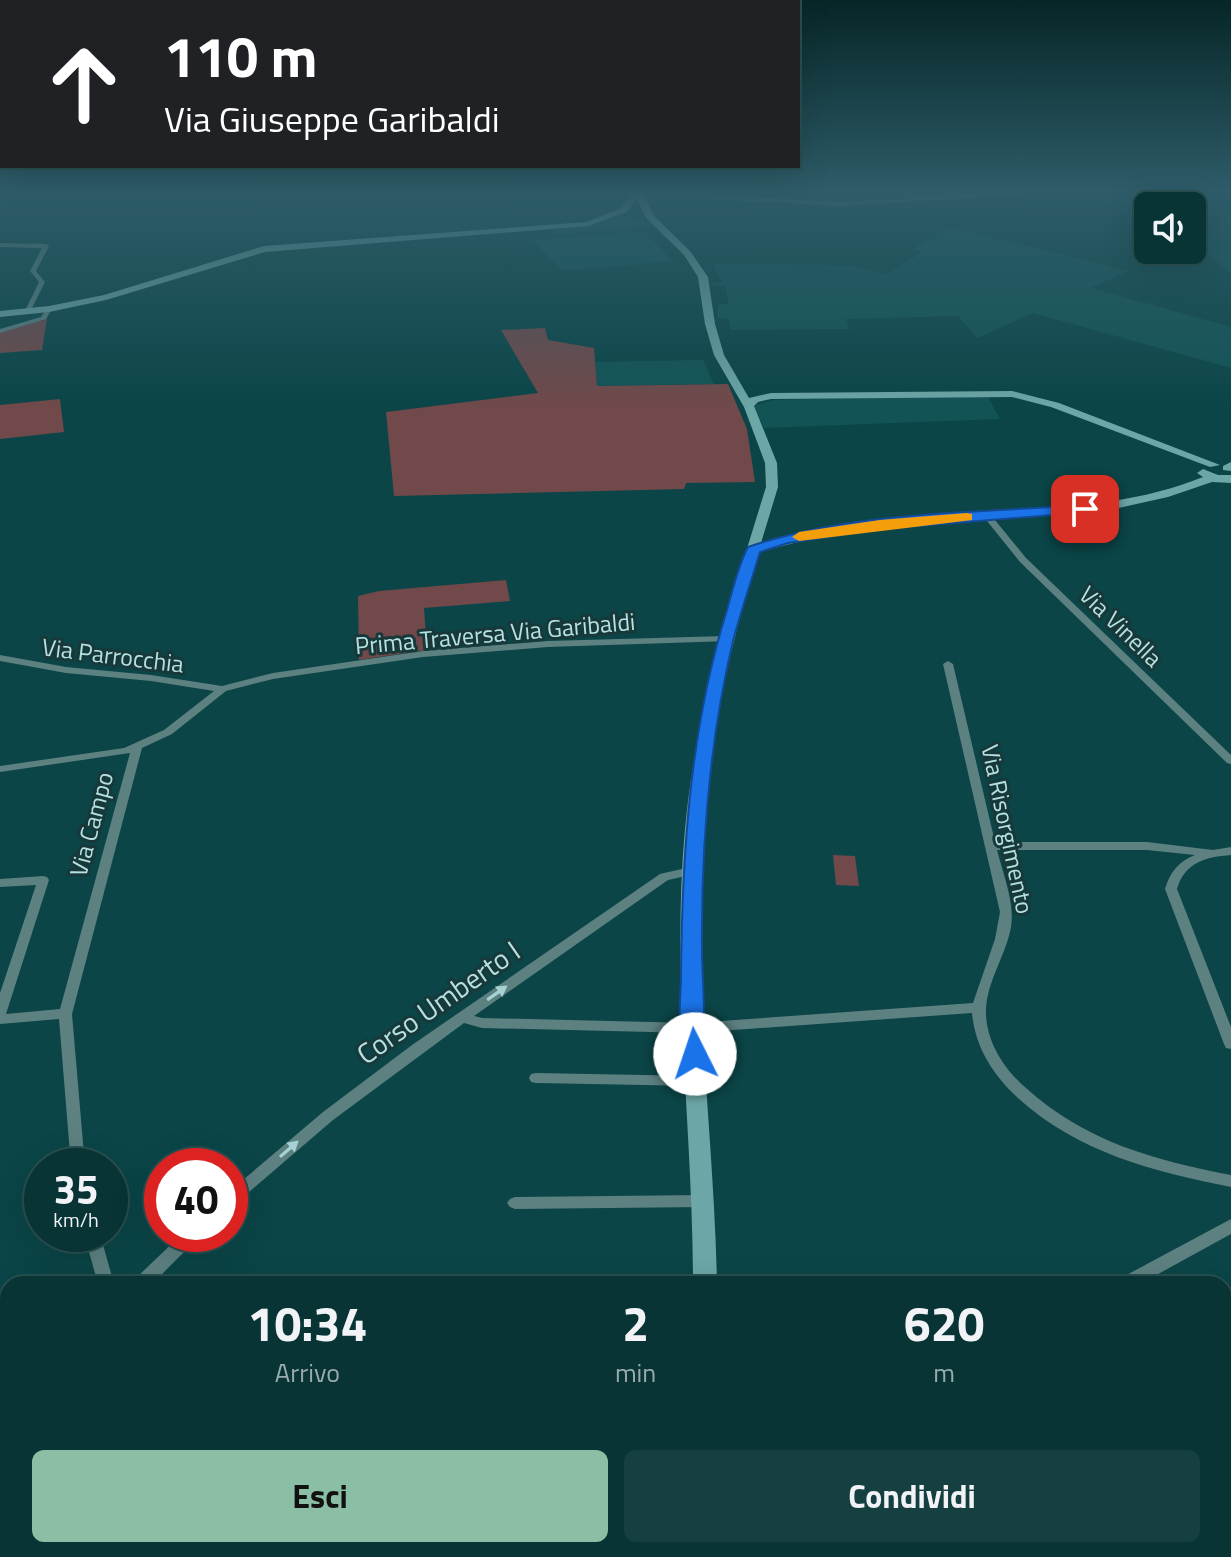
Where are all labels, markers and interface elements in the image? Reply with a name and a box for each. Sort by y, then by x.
text: 110 m [164,14,317,99]
icon: ahead [32,32,136,136]
text: Via Giuseppe Garibaldi [164,91,500,146]
map controls [1134,192,1206,264]
button: sound [1134,192,1206,264]
pin [1051,475,1119,543]
icon: arrive [1063,487,1107,531]
street label: Via Vinella [1071,577,1171,675]
street label: Prima Traversa Via Garibaldi [353,603,637,663]
street label: Via Parrocchia [40,628,186,682]
street label: Via Risorgimento [972,741,1044,917]
street label: Via Campo [60,768,122,880]
street label: Corso Umberto I [347,930,529,1074]
one-way arrow [487,986,508,1001]
position arrow [653,1012,737,1096]
one-way arrow [279,1141,299,1158]
speed limit sign: 40 [144,1148,248,1252]
text: 35 [54,1159,98,1220]
text: km/h [53,1204,99,1235]
text: 10:34 [248,1287,367,1360]
text: 2 [622,1287,649,1360]
text: 620 [904,1287,984,1360]
text: Arrivo [275,1353,340,1392]
text: min [615,1353,656,1392]
text: m [933,1353,955,1392]
button: Esci [32,1450,608,1542]
button: Condividi [624,1450,1200,1542]

